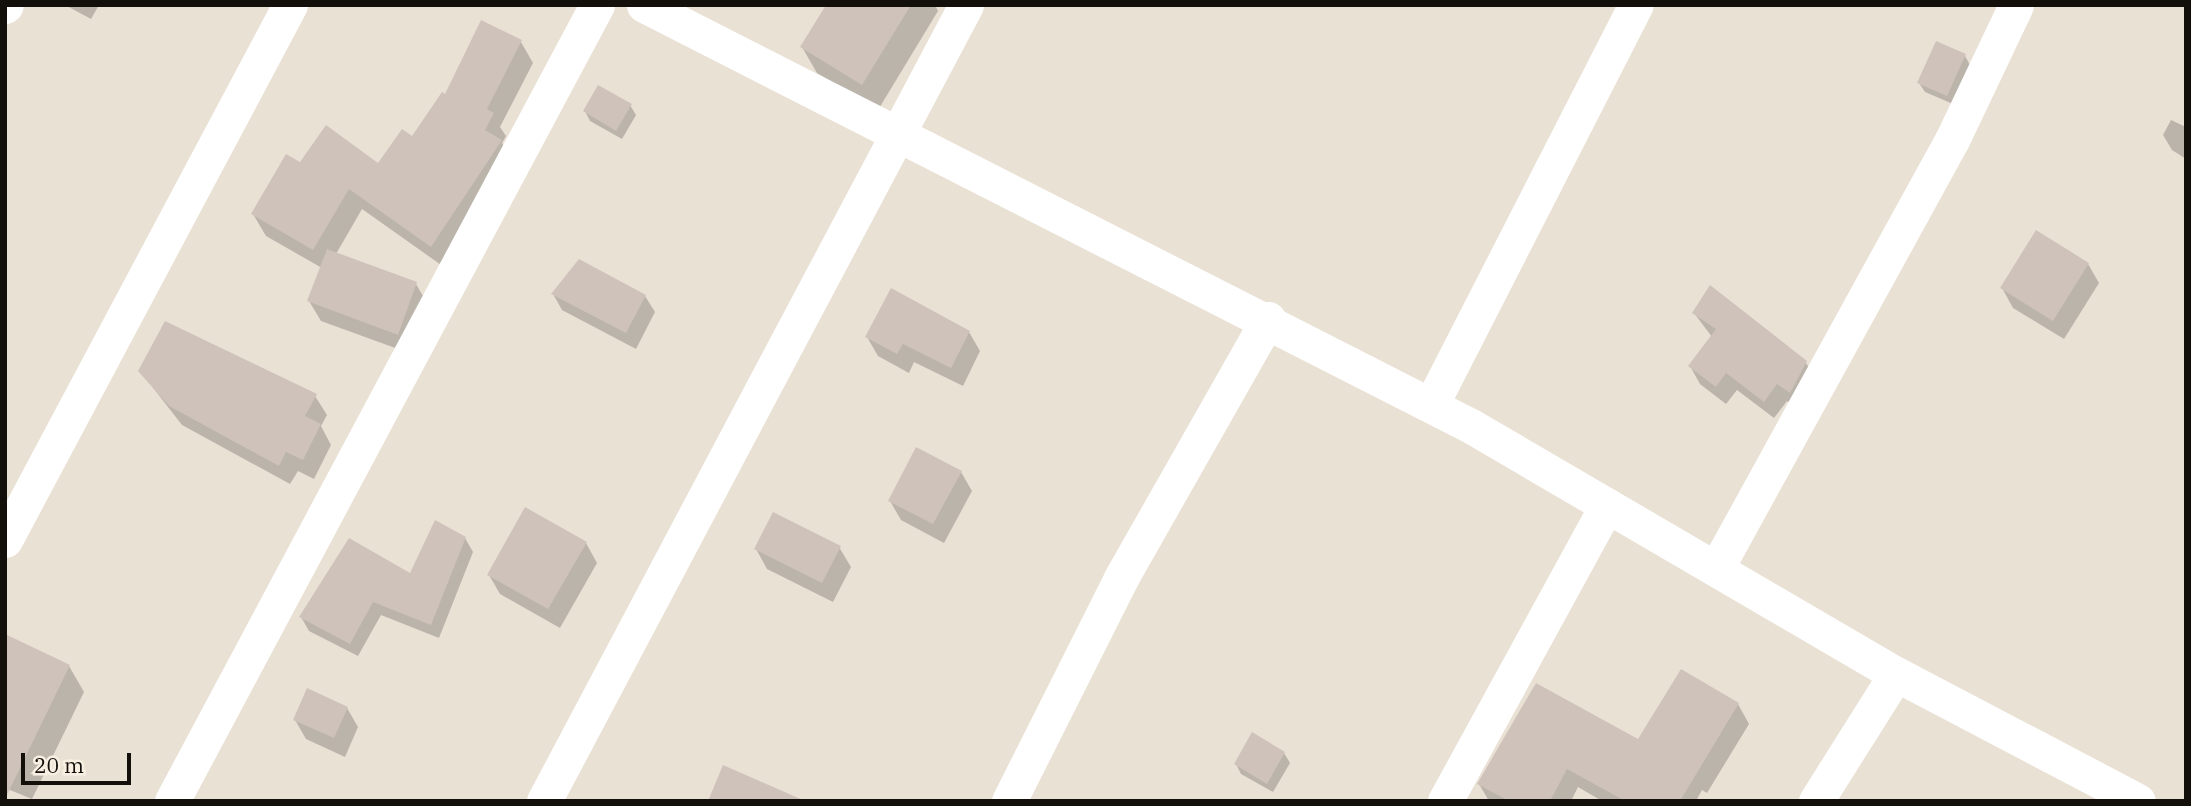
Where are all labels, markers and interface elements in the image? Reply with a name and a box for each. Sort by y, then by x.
scale bar [24,740,135,784]
text: 20 m [34,751,84,779]

